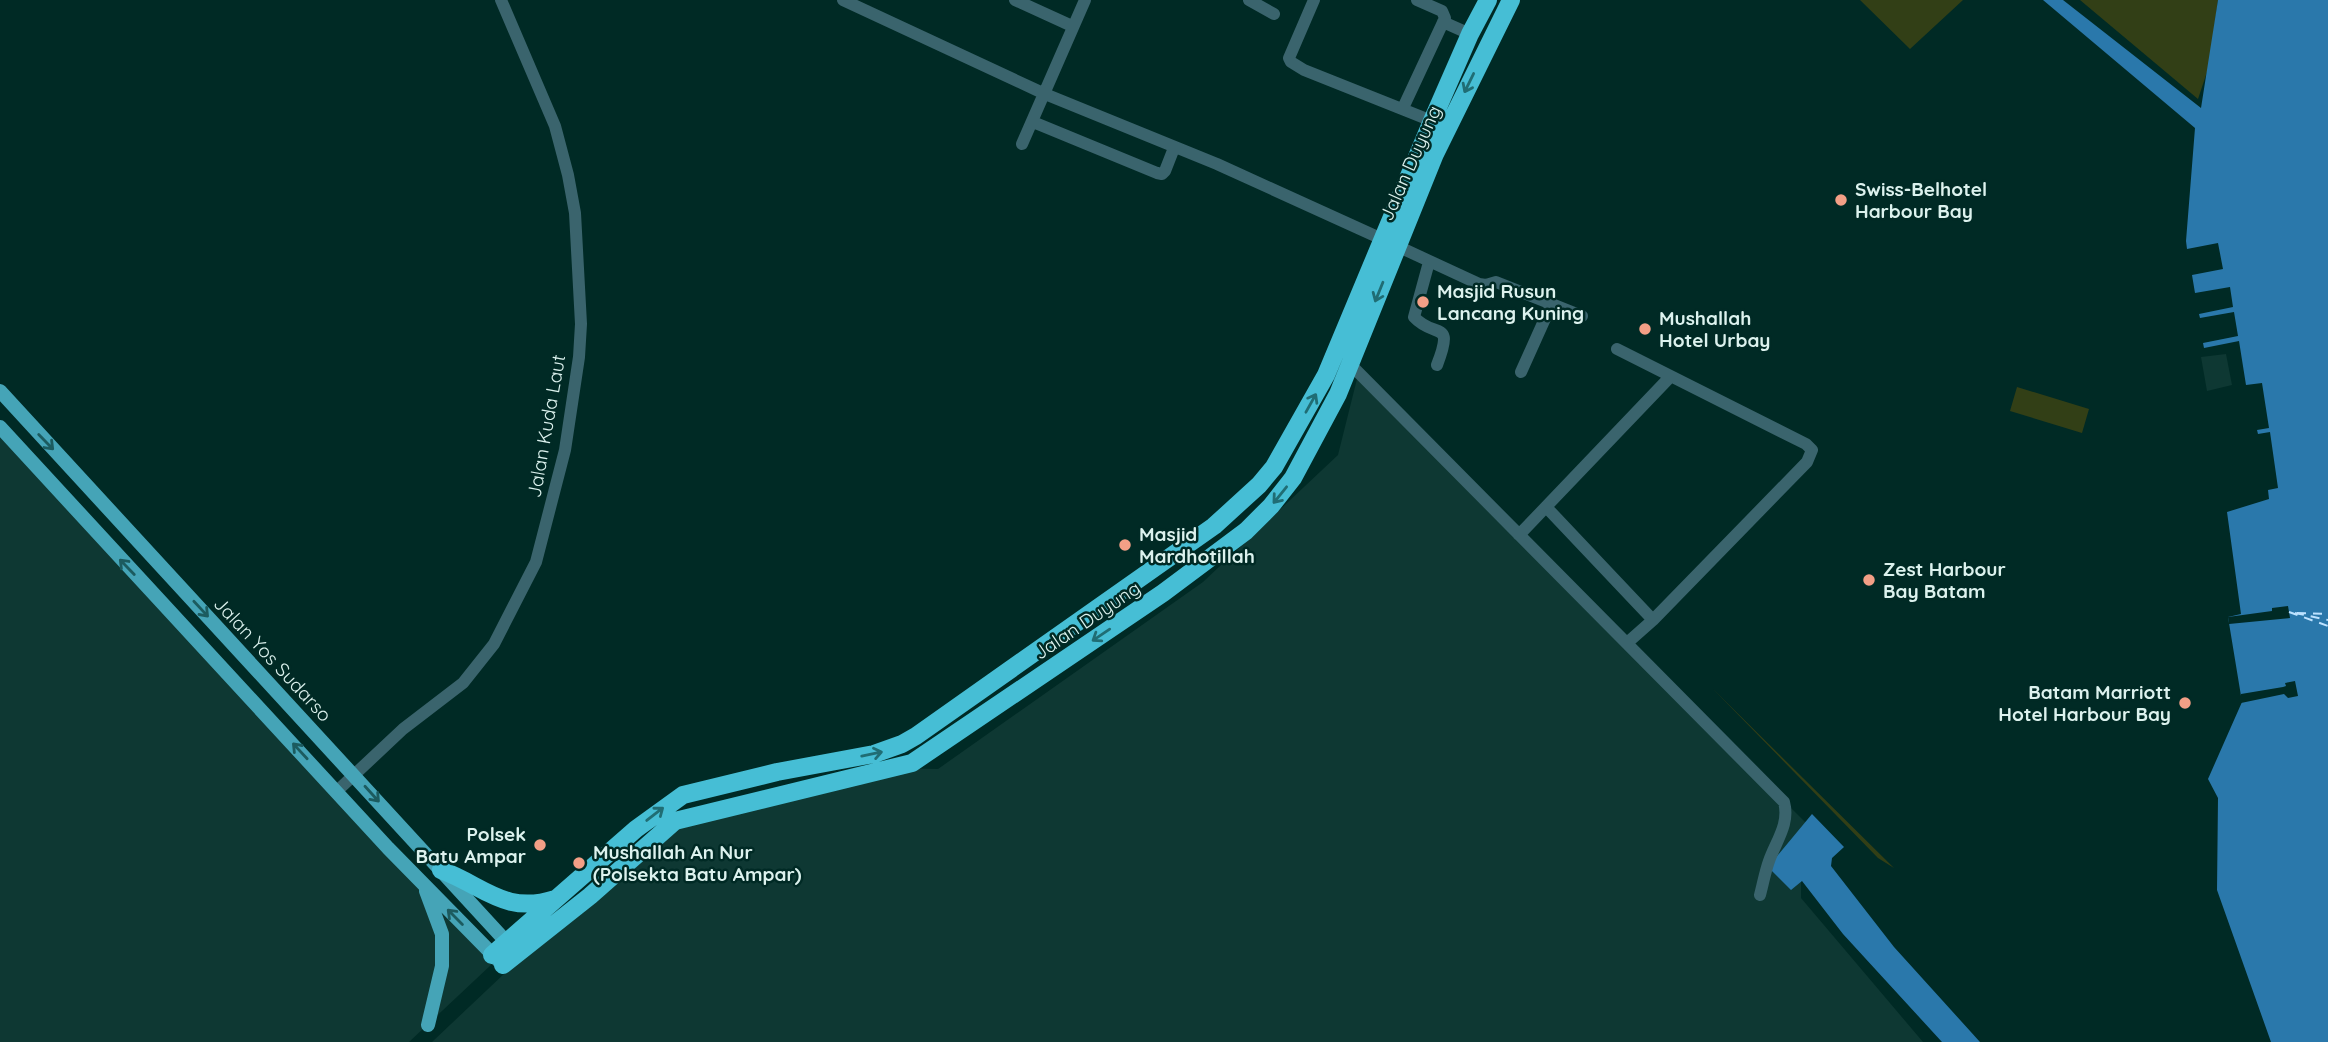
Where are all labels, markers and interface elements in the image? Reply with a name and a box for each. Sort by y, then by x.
one-way arrow [1462,72,1476,93]
street label: Jalan Duyung [1374,102,1446,224]
place label: Swiss-Belhotel Harbour Bay [1855,177,1987,223]
marker: Swiss-Belhotel Harbour Bay [1833,192,1849,208]
place label: Masjid Rusun Lancang Kuning [1437,279,1584,325]
one-way arrow [1371,280,1384,302]
marker: Masjid Rusun Lancang Kuning [1415,294,1431,310]
place label: Mushallah Hotel Urbay [1659,306,1771,352]
marker: Mushallah Hotel Urbay [1637,321,1653,337]
street label: Jalan Kuda Laut [522,353,570,499]
one-way arrow [1305,393,1318,414]
one-way arrow [37,433,54,450]
one-way arrow [1272,486,1287,504]
place label: Masjid Mardhotillah [1139,522,1255,568]
marker: Masjid Mardhotillah [1117,537,1133,553]
place label: Zest Harbour Bay Batam [1883,557,2006,603]
one-way arrow [119,559,136,576]
marker: Zest Harbour Bay Batam [1861,572,1877,588]
street label: Jalan Duyung [1029,576,1145,664]
street label: Jalan Yos Sudarso [209,592,337,726]
one-way arrow [192,600,209,617]
one-way arrow [1092,628,1111,642]
place label: Batam Marriott Hotel Harbour Bay [1998,680,2171,726]
marker: Batam Marriott Hotel Harbour Bay [2177,695,2193,711]
one-way arrow [291,743,308,760]
one-way arrow [860,746,883,760]
one-way arrow [364,785,380,803]
one-way arrow [645,806,664,821]
place label: Polsek Batu Ampar [416,822,526,868]
marker: Polsek Batu Ampar [532,837,548,853]
place label: Mushallah An Nur (Polsekta Batu Ampar) [593,840,802,886]
marker: Mushallah An Nur (Polsekta Batu Ampar) [571,855,587,871]
one-way arrow [447,909,464,926]

